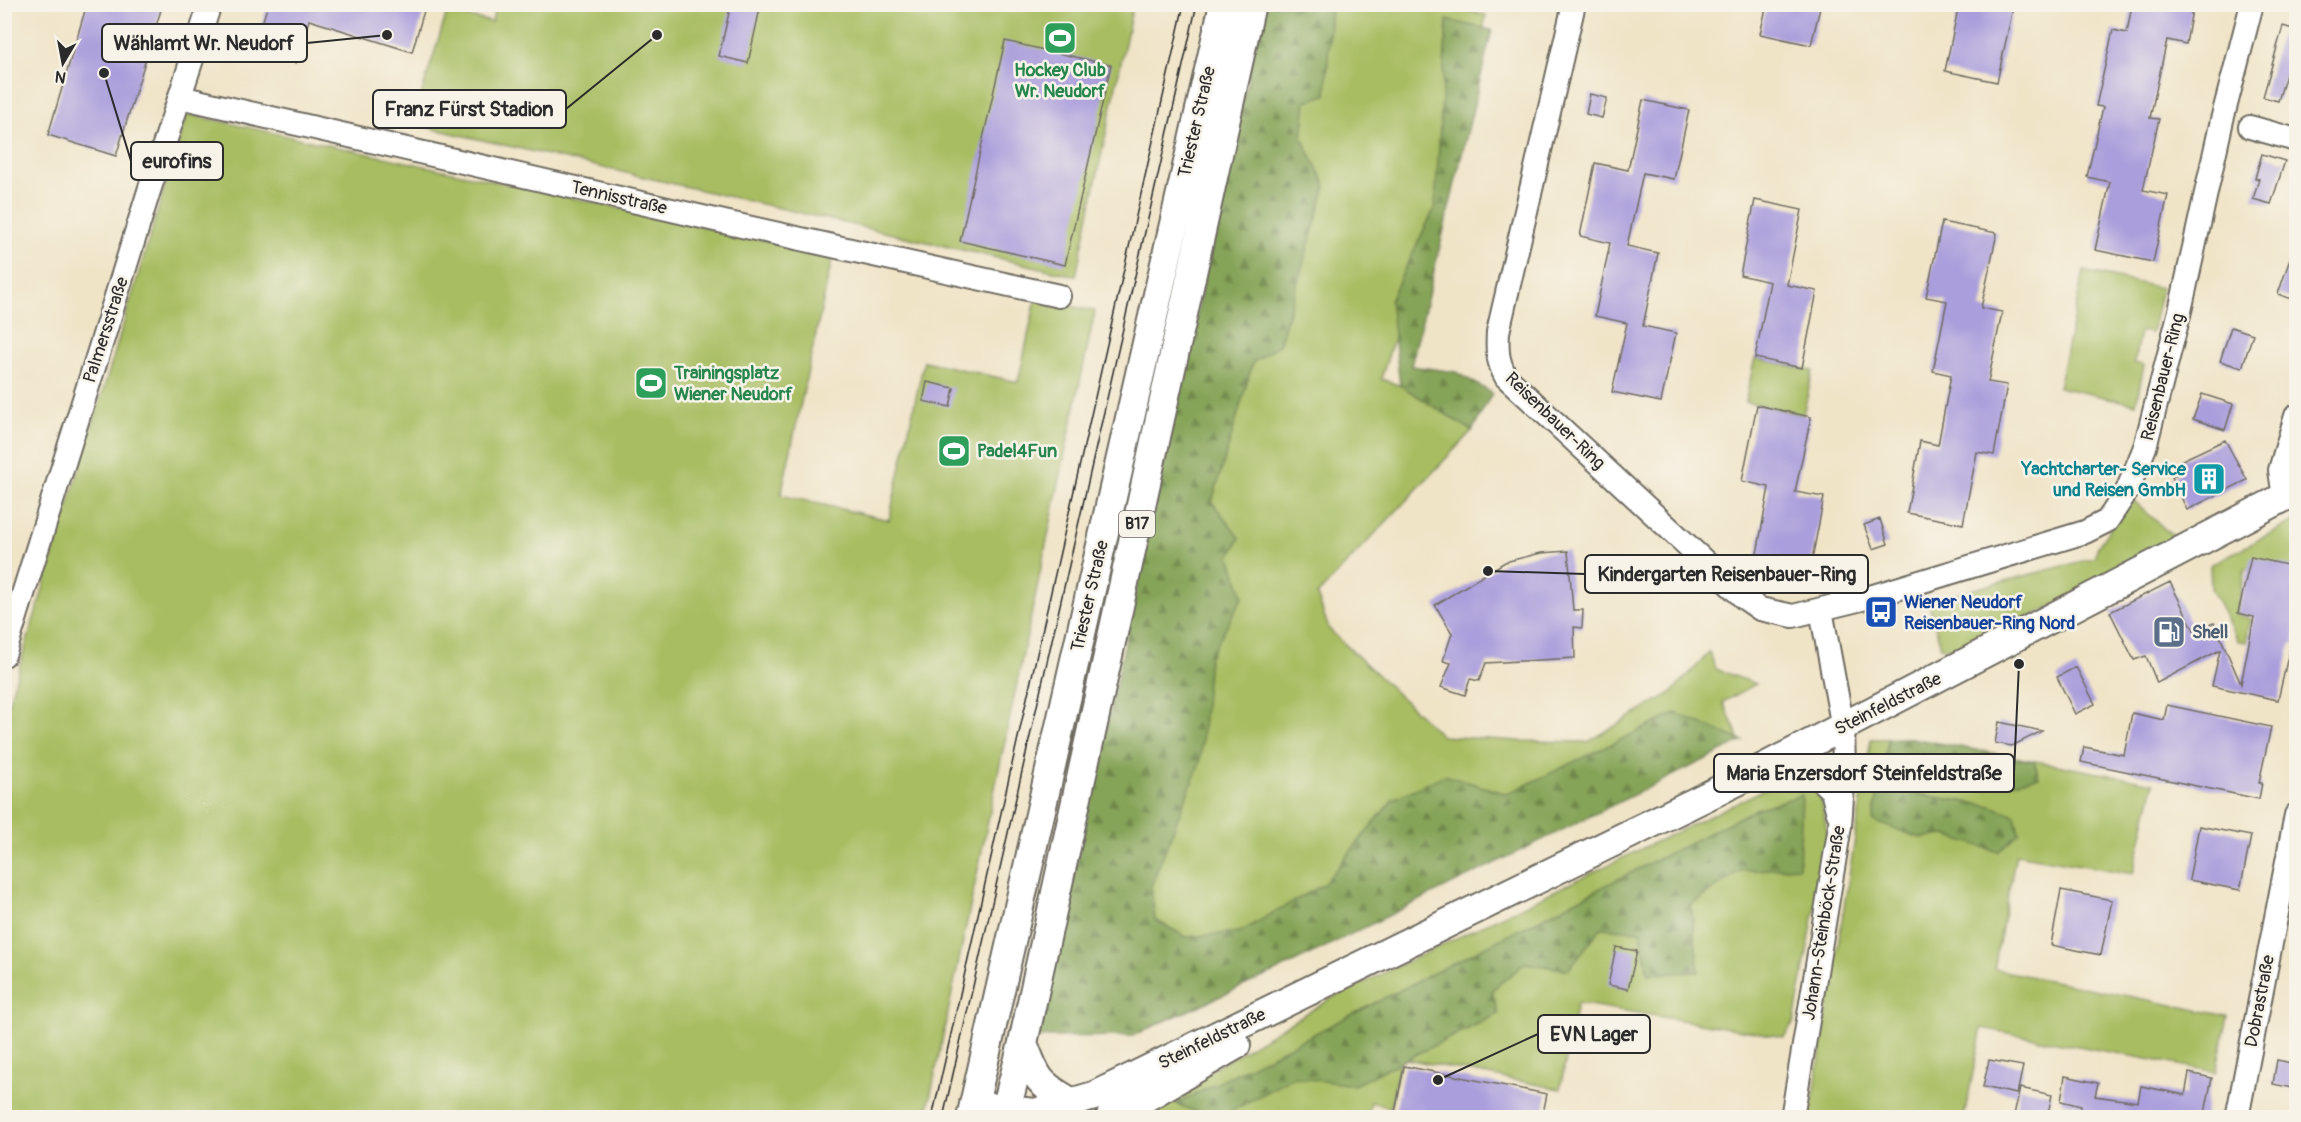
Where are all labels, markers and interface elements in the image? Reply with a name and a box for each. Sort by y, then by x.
sports icon: Hockey Club Wr. Neudorf [1042,20,1078,56]
callout: Wählamt Wr. Neudorf [102,24,307,62]
text: Wählamt Wr. Neudorf [114,31,295,56]
north arrow [33,33,93,93]
place label: Hockey Club Wr. Neudorf [1014,59,1106,103]
street label: Triester Straße [1173,64,1221,180]
text: N [53,66,68,88]
callout: Franz Fürst Stadion [373,90,566,128]
text: Franz Fürst Stadion [384,97,554,122]
callout: eurofins [131,142,223,180]
text: eurofins [142,149,212,174]
street label: Tennisstraße [569,176,669,220]
street label: Palmersstraße [78,274,134,386]
street label: Reisenbauer-Ring [2136,311,2190,443]
place label: Trainingsplatz Wiener Neudorf [673,362,793,406]
sports icon: Trainingsplatz Wiener Neudorf [633,365,669,401]
street label: Reisenbauer-Ring [1500,367,1610,475]
sports icon: Padel4Fun [936,433,972,469]
place label: Padel4Fun [977,440,1057,463]
place label: Yachtcharter- Service und Reisen GmbH [2020,458,2187,502]
building icon: Yachtcharter- Service und Reisen GmbH [2191,461,2227,497]
road number: B17 [1119,511,1155,537]
street label: Triester Straße [1066,538,1114,654]
callout: Kindergarten Reisenbauer-Ring [1585,555,1868,593]
text: Kindergarten Reisenbauer-Ring [1598,562,1856,587]
place label: Wiener Neudorf Reisenbauer-Ring Nord [1904,591,2076,635]
bus stop icon: Wiener Neudorf Reisenbauer-Ring Nord [1863,594,1899,630]
fuel station icon: Shell [2151,614,2187,650]
place label: Shell [2192,621,2228,644]
street label: Steinfeldstraße [1831,667,1945,741]
callout: Maria Enzersdorf Steinfeldstraße [1714,754,2014,792]
text: Maria Enzersdorf Steinfeldstraße [1726,761,2003,786]
street label: Johann-Steinböck-Straße [1797,824,1851,1022]
street label: Dobrastraße [2240,953,2280,1049]
street label: Steinfeldstraße [1154,1003,1270,1075]
callout: EVN Lager [1538,1015,1650,1053]
text: EVN Lager [1550,1022,1639,1047]

